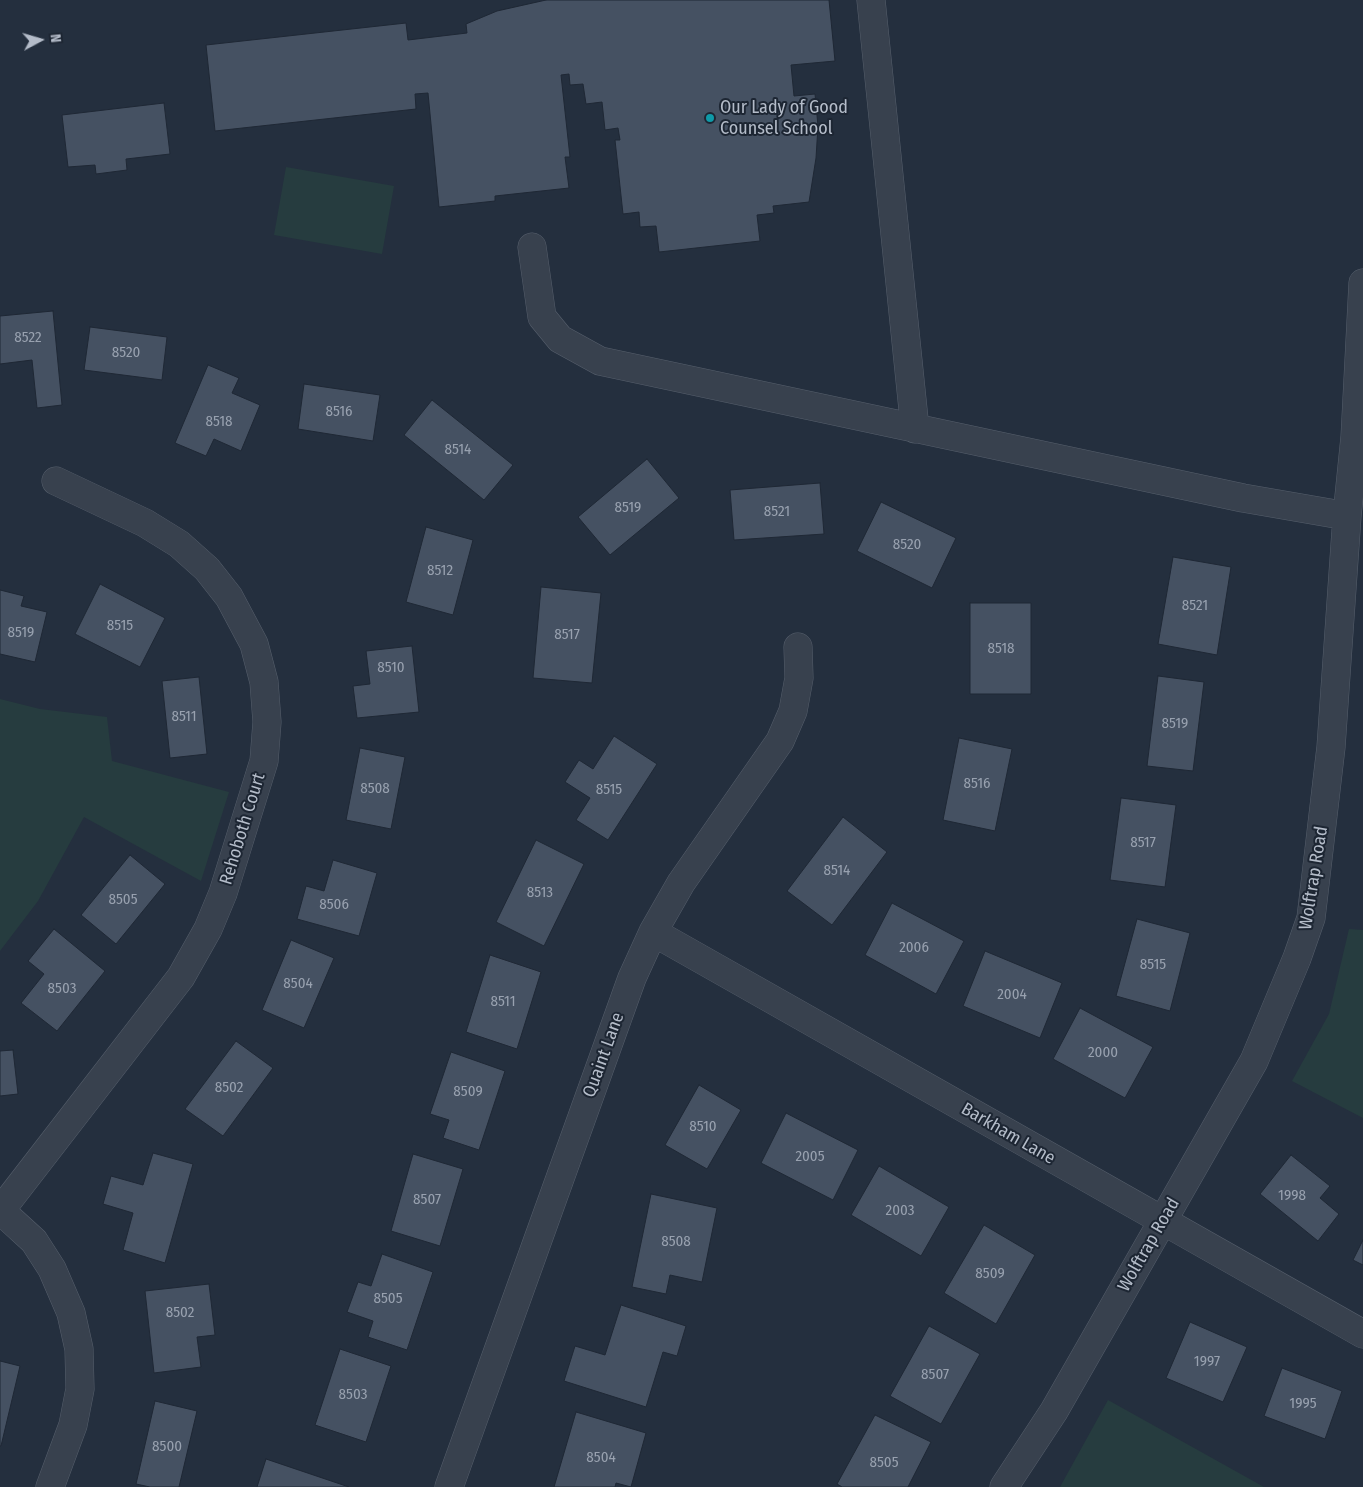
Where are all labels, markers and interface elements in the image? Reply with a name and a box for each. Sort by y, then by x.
north arrow [15,15,65,65]
text: N [47,33,64,43]
place label: Our Lady of Good Counsel School [720,97,848,140]
marker: Our Lady of Good Counsel School [704,112,716,124]
house number: 8522 [14,329,42,347]
house number: 8520 [112,344,140,362]
house number: 8516 [326,403,352,421]
house number: 8518 [206,413,232,431]
house number: 8514 [445,441,471,459]
house number: 8519 [615,499,641,517]
house number: 8521 [764,503,790,521]
house number: 8520 [893,536,921,554]
house number: 8512 [427,562,453,580]
house number: 8521 [1182,597,1208,615]
house number: 8515 [107,617,133,635]
house number: 8519 [8,624,34,642]
house number: 8517 [554,626,580,644]
house number: 8518 [988,640,1014,658]
house number: 8510 [377,659,405,677]
house number: 8511 [171,708,197,726]
house number: 8519 [1162,715,1188,733]
street label: Rehoboth Court [216,770,270,888]
house number: 8516 [964,775,990,793]
house number: 8508 [360,780,390,798]
house number: 8515 [596,781,622,799]
street label: Wolftrap Road [1295,825,1333,931]
house number: 8517 [1130,834,1156,852]
house number: 8514 [824,862,850,880]
house number: 8513 [527,884,553,902]
house number: 8505 [108,891,138,909]
house number: 8506 [319,896,349,914]
house number: 2006 [899,939,929,957]
house number: 8515 [1140,956,1166,974]
house number: 8504 [283,975,313,993]
house number: 8503 [48,980,76,998]
house number: 2004 [997,986,1027,1004]
house number: 8511 [490,993,516,1011]
street label: Quaint Lane [579,1010,629,1100]
house number: 2000 [1088,1044,1118,1062]
house number: 8502 [215,1079,243,1097]
house number: 8509 [453,1083,483,1101]
street label: Barkham Lane [957,1098,1059,1170]
house number: 8510 [689,1118,717,1136]
house number: 2005 [795,1148,825,1166]
house number: 1998 [1278,1187,1306,1205]
house number: 8507 [413,1191,441,1209]
street label: Wolftrap Road [1114,1194,1184,1296]
house number: 2003 [886,1202,914,1220]
house number: 8508 [661,1233,691,1251]
house number: 8509 [975,1265,1005,1283]
house number: 8505 [373,1290,403,1308]
house number: 8502 [166,1304,194,1322]
house number: 1997 [1194,1353,1220,1371]
house number: 8507 [921,1366,949,1384]
house number: 8503 [339,1386,367,1404]
house number: 1995 [1289,1395,1317,1413]
house number: 8500 [152,1438,182,1456]
house number: 8504 [586,1449,616,1467]
house number: 8505 [869,1454,899,1472]

